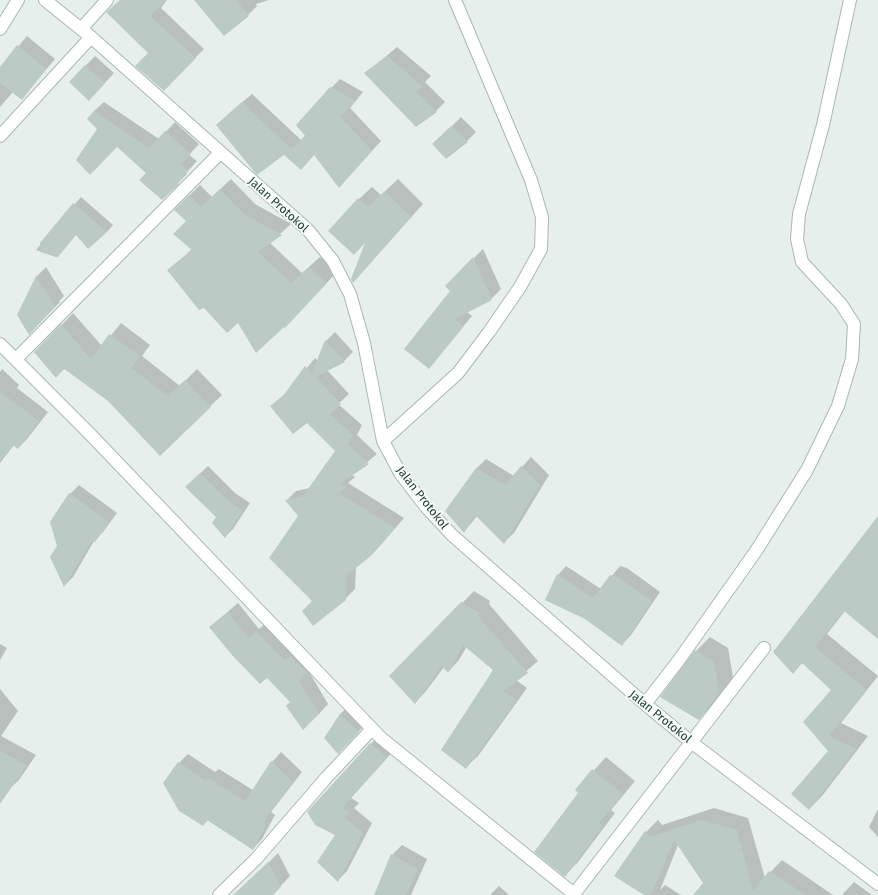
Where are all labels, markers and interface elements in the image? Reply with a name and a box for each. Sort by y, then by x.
street label: Jalan Protokol [245,174,311,236]
street label: Jalan Protokol [393,464,451,532]
street label: Jalan Protokol [626,687,694,747]

